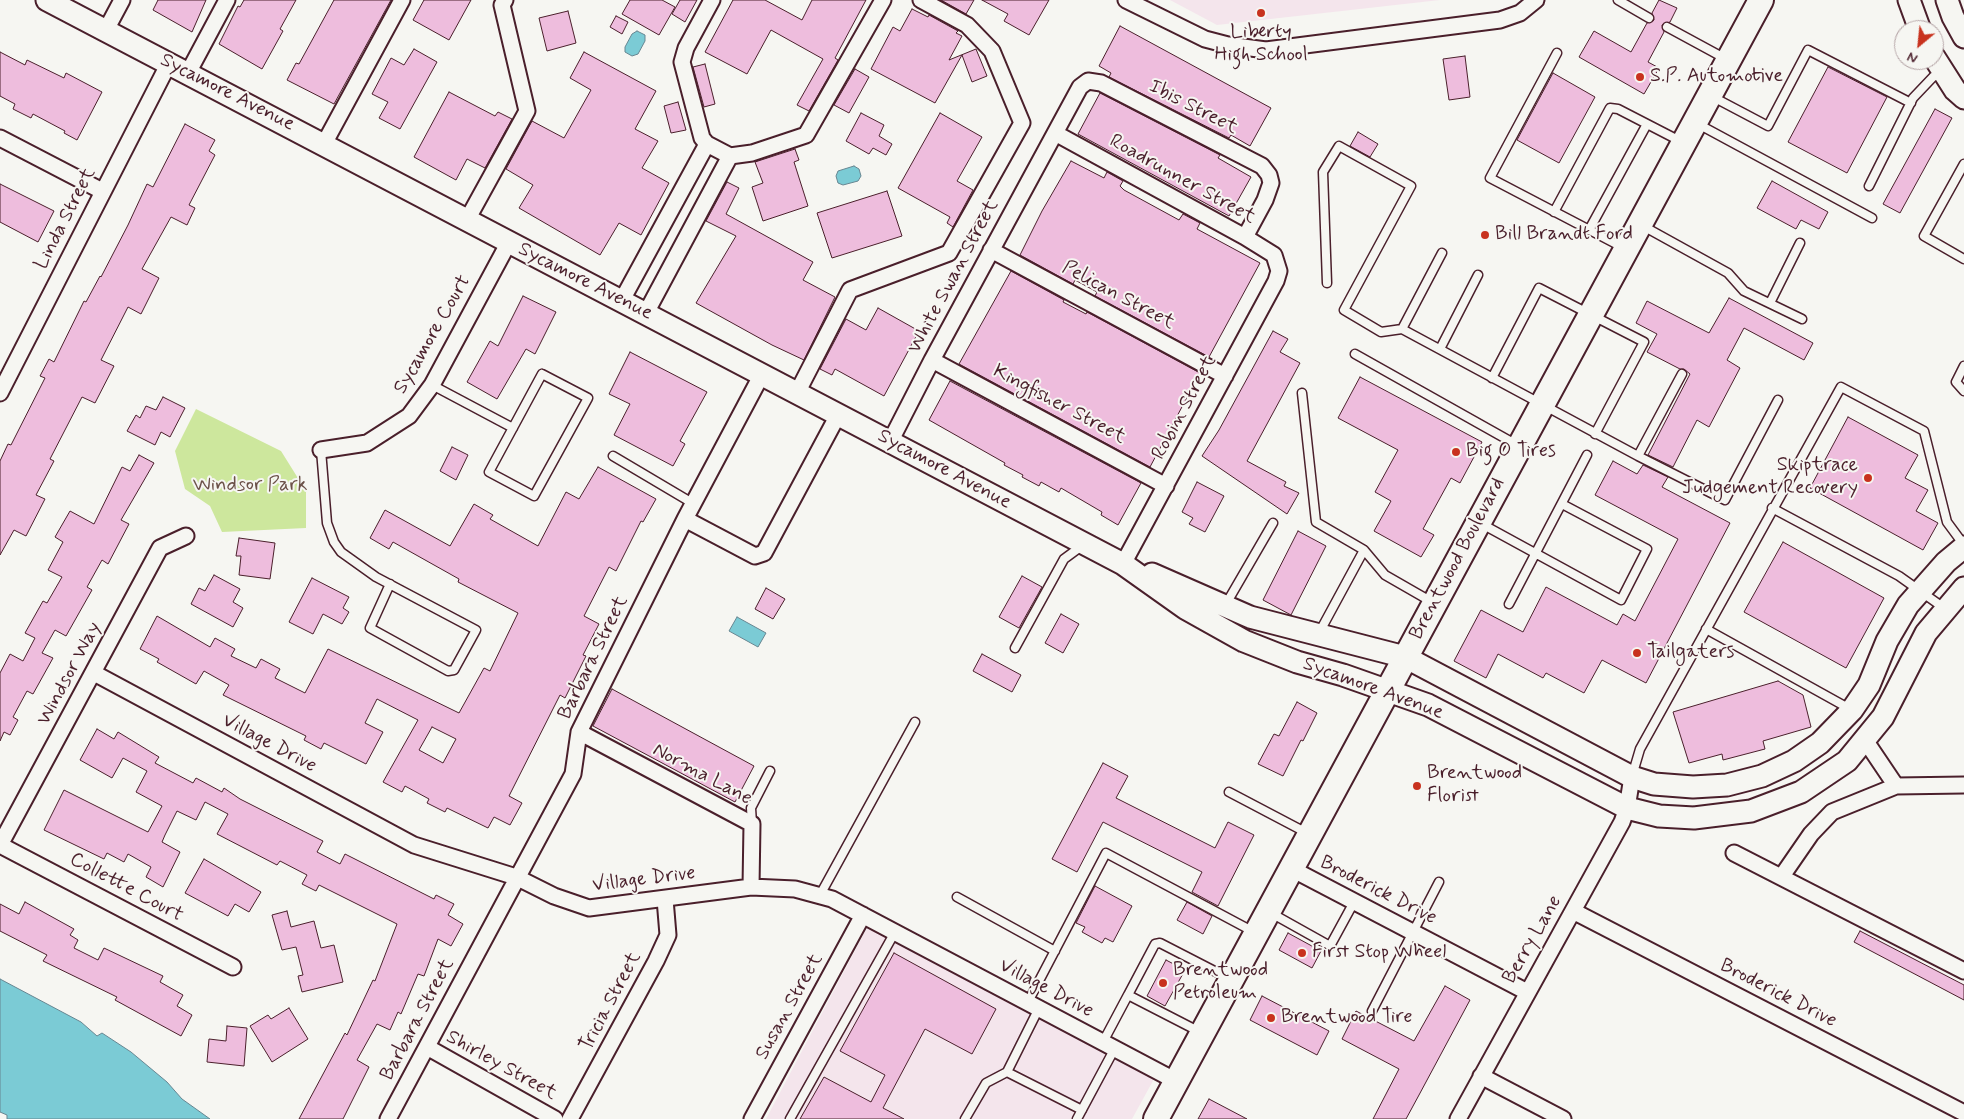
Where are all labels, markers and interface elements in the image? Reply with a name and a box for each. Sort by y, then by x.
marker: Liberty High School [1255,7,1267,19]
north arrow [1894,20,1944,70]
place label: Liberty High School [1214,21,1308,68]
text: N [1904,47,1921,68]
street label: Sycamore Avenue [156,49,298,137]
place label: S.P. Automotive [1650,65,1783,89]
marker: S.P. Automotive [1634,71,1646,83]
street label: Ibis Street [1144,75,1242,141]
street label: Roadrunner Street [1105,130,1259,230]
street label: Linda Street [30,164,102,274]
street label: White Swan Street [903,196,1005,358]
place label: Bill Brandt Ford [1495,223,1633,247]
marker: Bill Brandt Ford [1479,229,1491,241]
street label: Sycamore Avenue [514,238,656,326]
street label: Pelican Street [1058,256,1178,336]
street label: Sycamore Court [389,271,477,399]
street label: Robin Street [1148,352,1222,464]
street label: Kingfisher Street [988,360,1130,450]
street label: Sycamore Avenue [873,425,1015,515]
place label: Big O Tires [1466,440,1556,464]
marker: Big O Tires [1450,446,1462,458]
place label: Skiptrace Judgement Recovery [1682,454,1858,501]
marker: Skiptrace Judgement Recovery [1862,472,1874,484]
park label: Windsor Park [193,474,307,498]
street label: Brentwood Boulevard [1405,474,1511,644]
street label: Barbara Street [554,592,634,724]
street label: Windsor Way [33,618,107,730]
place label: Tailgaters [1647,641,1734,665]
marker: Tailgaters [1631,647,1643,659]
street label: Sycamore Avenue [1299,652,1447,726]
street label: Village Drive [218,709,320,779]
street label: Norma Lane [648,739,756,811]
place label: Brentwood Florist [1427,762,1522,809]
marker: Brentwood Florist [1411,780,1423,792]
street label: Collette Court [65,848,187,928]
street label: Broderick Drive [1316,851,1440,931]
street label: Village Drive [591,862,697,898]
street label: Berry Lane [1498,892,1568,988]
place label: First Stop Wheel [1312,941,1446,965]
marker: First Stop Wheel [1296,947,1308,959]
street label: Tricia Street [575,948,647,1056]
street label: Susan Street [751,950,829,1064]
street label: Village Drive [995,954,1097,1024]
street label: Broderick Drive [1716,954,1840,1034]
street label: Barbara Street [376,955,460,1085]
place label: Brentwood Petroleum [1173,959,1268,1006]
marker: Brentwood Petroleum [1157,977,1169,989]
place label: Brentwood Tire [1281,1006,1413,1030]
marker: Brentwood Tire [1265,1012,1277,1024]
street label: Shirley Street [441,1026,561,1106]

